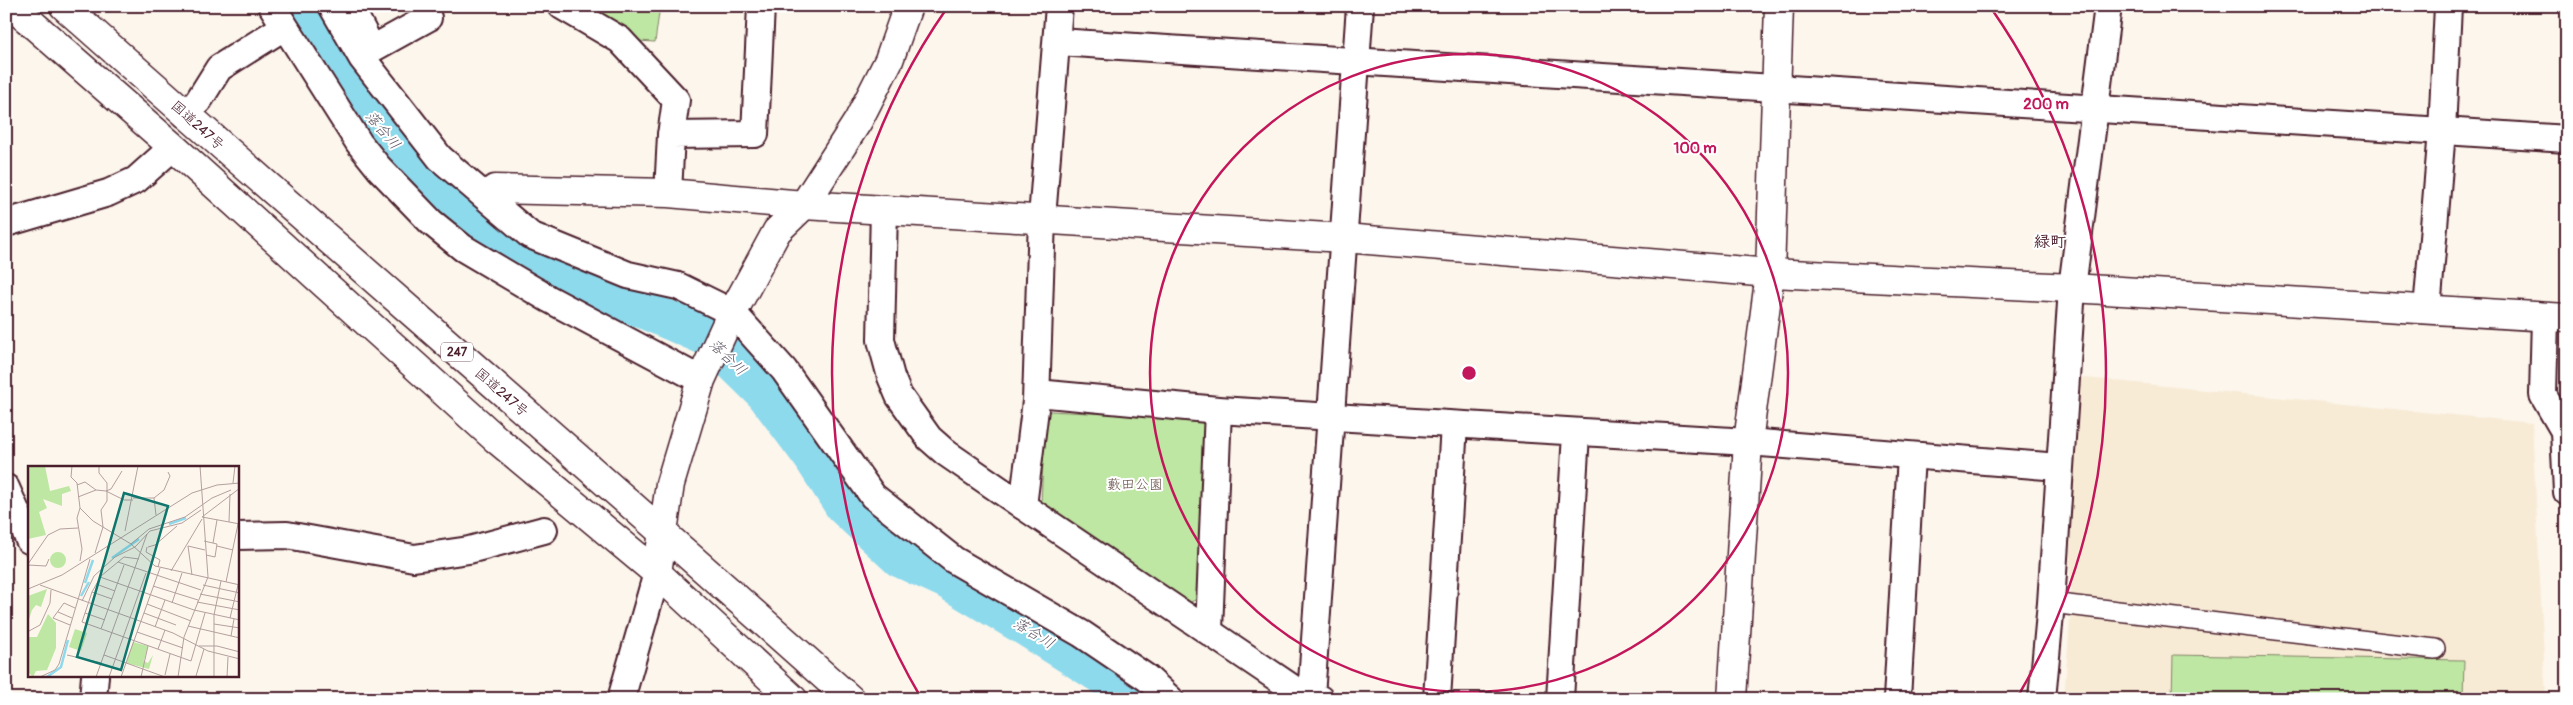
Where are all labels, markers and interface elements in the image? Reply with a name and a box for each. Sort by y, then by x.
text: 200 m [2023,95,2069,114]
street label: 国道247号 [168,97,228,154]
water label: 落合川 [361,107,404,154]
text: 100 m [1674,139,1716,158]
district label: 緑町 [2034,232,2066,252]
water label: 落合川 [705,335,750,380]
road number: 247 [441,342,473,362]
centre of rings [1460,364,1478,382]
street label: 国道247号 [471,365,532,420]
inset map [28,466,239,678]
park label: 藪田公園 [1107,476,1163,493]
water label: 落合川 [1010,613,1058,653]

